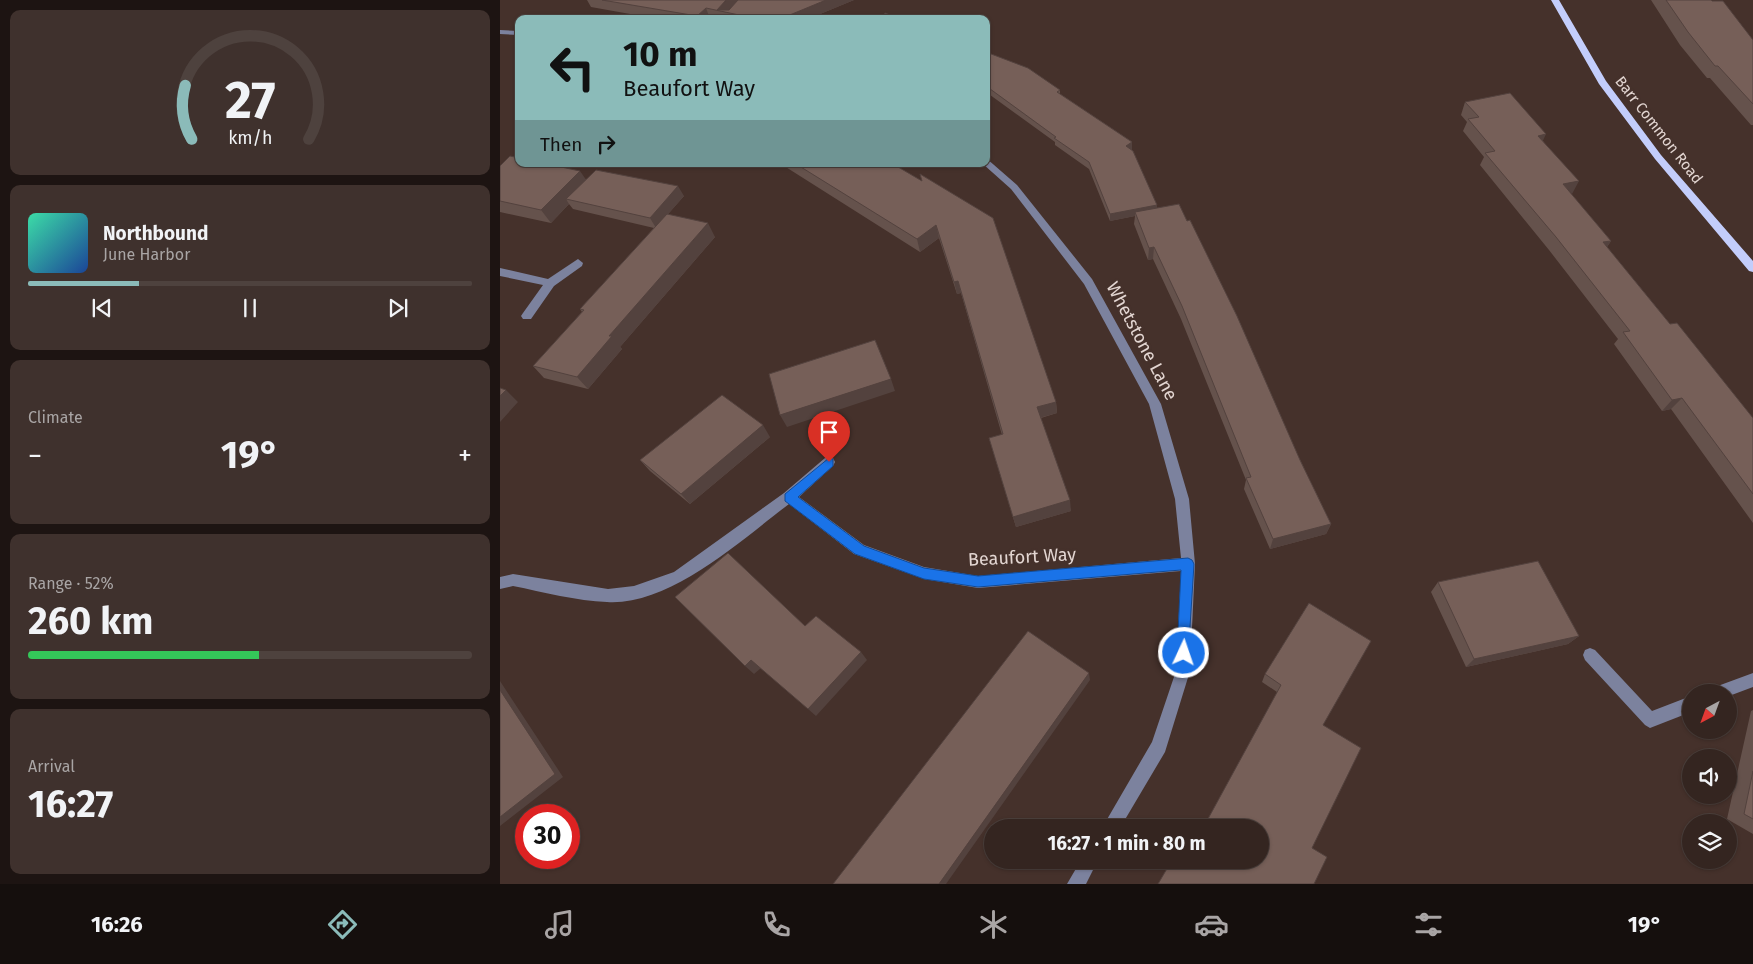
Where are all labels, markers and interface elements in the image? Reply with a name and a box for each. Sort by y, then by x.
text: 10 m [623,33,698,75]
icon: left [540,35,605,100]
text: 27 [225,69,275,132]
street label: Barr Common Road [1611,73,1707,187]
text: Beaufort Way [623,75,755,102]
text: km/h [228,127,272,149]
icon: right [592,130,620,158]
text: Then [540,133,582,156]
text: Northbound [103,222,208,245]
text: June Harbor [103,245,190,264]
street label: Whetstone Lane [1102,278,1182,404]
icon: previous [88,294,116,322]
icon: pause [236,294,264,322]
icon: next [384,294,412,322]
text: Climate [28,408,83,427]
pin [808,411,850,462]
icon: arrive [815,418,843,446]
text: 19° [221,432,279,478]
text: − [28,439,42,472]
text: + [458,439,472,472]
street label: Beaufort Way [967,543,1077,571]
text: Range · 52% [28,574,114,593]
text: 260 km [28,598,153,644]
position arrow [1157,626,1209,678]
north arrow [1682,684,1738,739]
map controls [1682,684,1737,869]
button: sound [1682,749,1737,804]
text: Arrival [28,757,75,776]
text: 16:27 [28,781,113,827]
speed limit sign: 30 [515,804,580,869]
button: layers [1682,814,1737,869]
text: 16:27 · 1 min · 80 m [1047,832,1206,855]
icon: directions [325,907,360,942]
icon: music [542,907,577,942]
icon: phone [759,907,794,942]
icon: climate [976,907,1011,942]
icon: car [1194,907,1229,942]
icon: filters [1411,907,1446,942]
text: 16:26 [91,911,143,938]
text: 19° [1628,911,1662,938]

